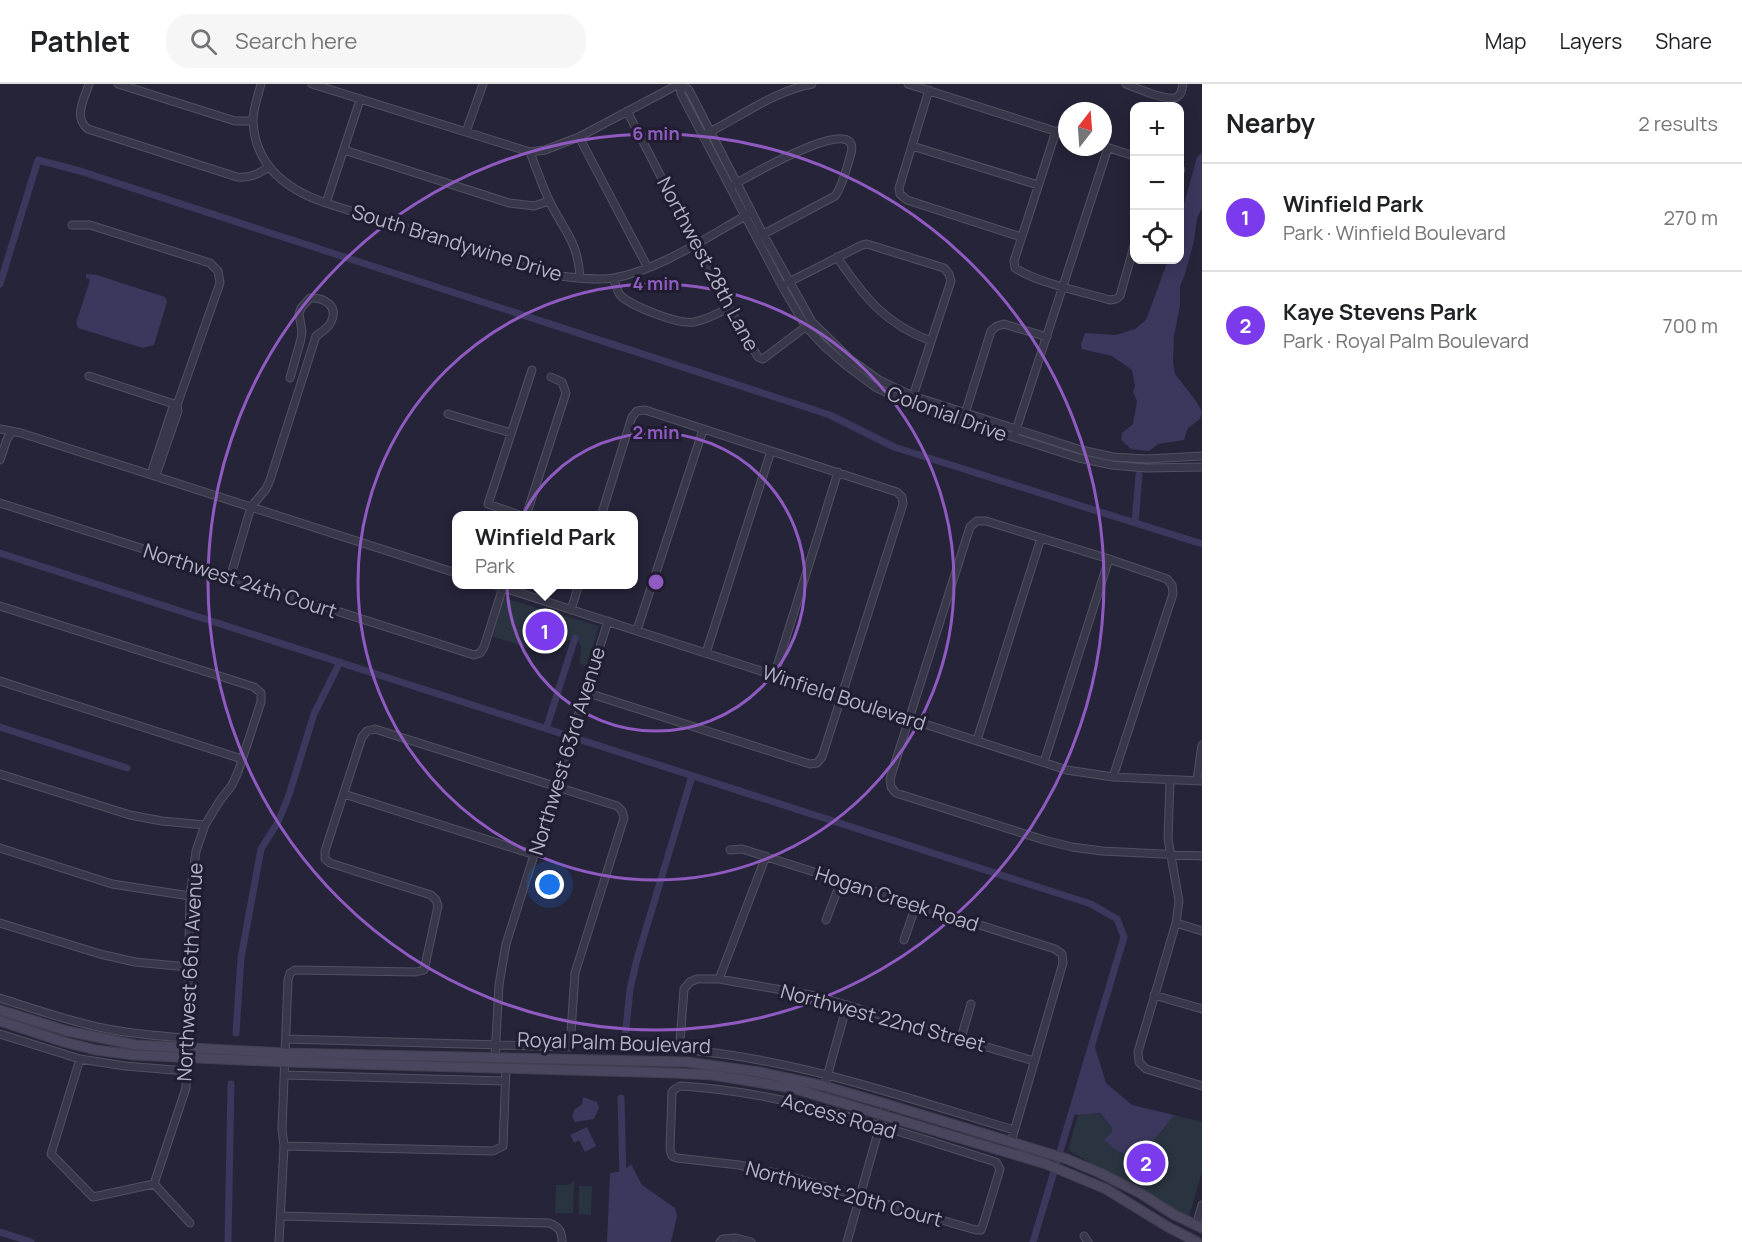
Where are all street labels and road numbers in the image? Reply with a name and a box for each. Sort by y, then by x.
street label: Northwest 28th Lane [651,172,766,356]
street label: South Brandywine Drive [349,198,566,287]
street label: Colonial Drive [883,379,1011,448]
street label: Northwest 24th Court [140,537,340,625]
street label: Northwest 63rd Avenue [522,643,611,858]
street label: Winfield Boulevard [759,658,929,737]
street label: Hogan Creek Road [812,859,982,938]
street label: Northwest 66th Avenue [170,862,209,1082]
street label: Northwest 22nd Street [778,977,989,1058]
street label: Royal Palm Boulevard [517,1026,711,1059]
street label: Access Road [779,1086,900,1145]
street label: Northwest 20th Court [743,1154,945,1233]

